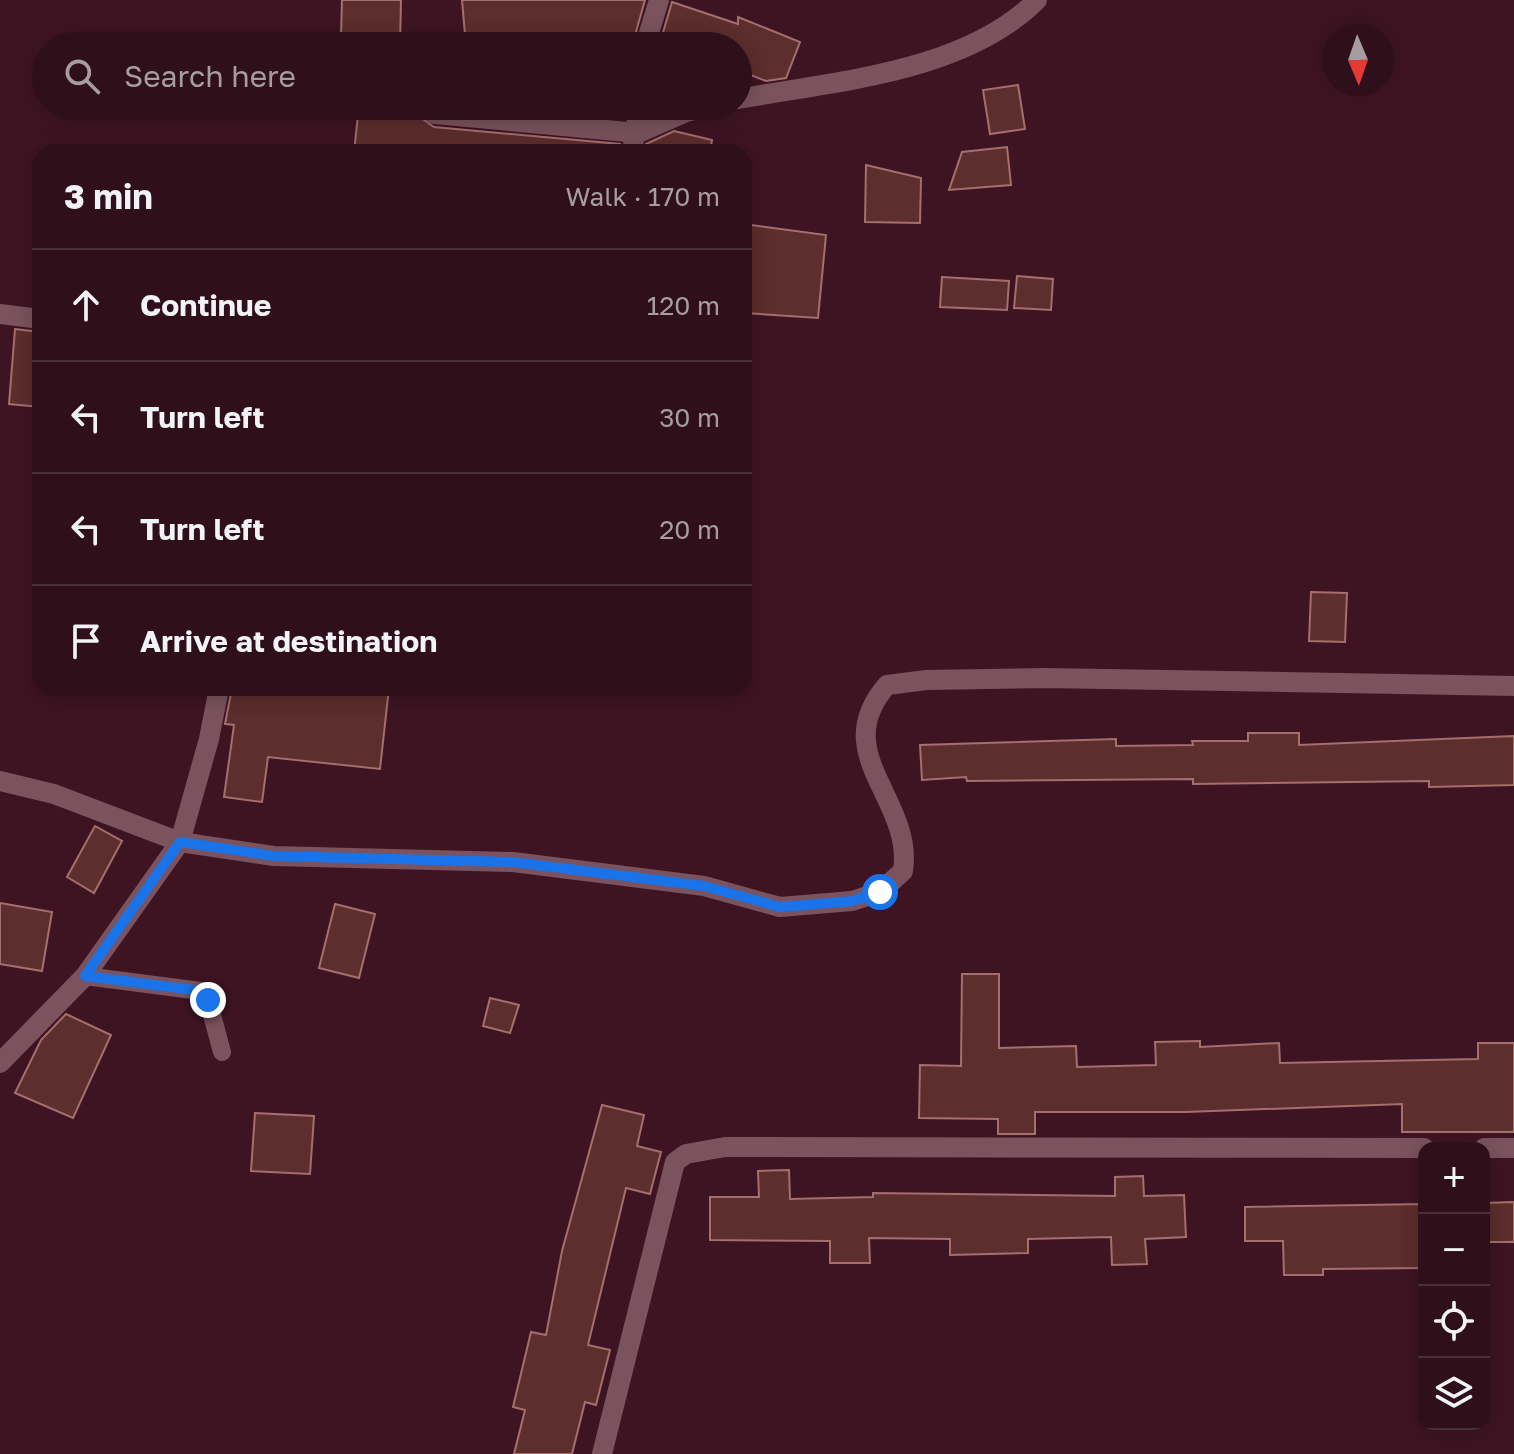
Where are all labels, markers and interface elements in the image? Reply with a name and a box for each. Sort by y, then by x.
north arrow [1322,24,1394,96]
search box [32,32,752,120]
icon: search [60,54,104,98]
text: Search here [124,58,296,94]
text: 3 min [64,176,153,216]
text: Walk · 170 m [566,181,720,212]
icon: ahead [64,283,108,327]
text: Continue [140,287,271,323]
text: 120 m [647,290,720,321]
icon: left [64,395,108,439]
text: Turn left [140,399,265,435]
text: 30 m [659,402,720,433]
icon: left [64,507,108,551]
text: Turn left [140,511,265,547]
text: 20 m [659,514,720,545]
icon: arrive [64,619,108,663]
text: Arrive at destination [140,623,437,659]
route start [862,874,898,910]
route end [190,982,226,1018]
map controls [1418,1142,1490,1430]
button: + [1418,1142,1490,1214]
button: − [1418,1214,1490,1286]
button: locate [1418,1286,1490,1358]
button: layers [1418,1358,1490,1430]

